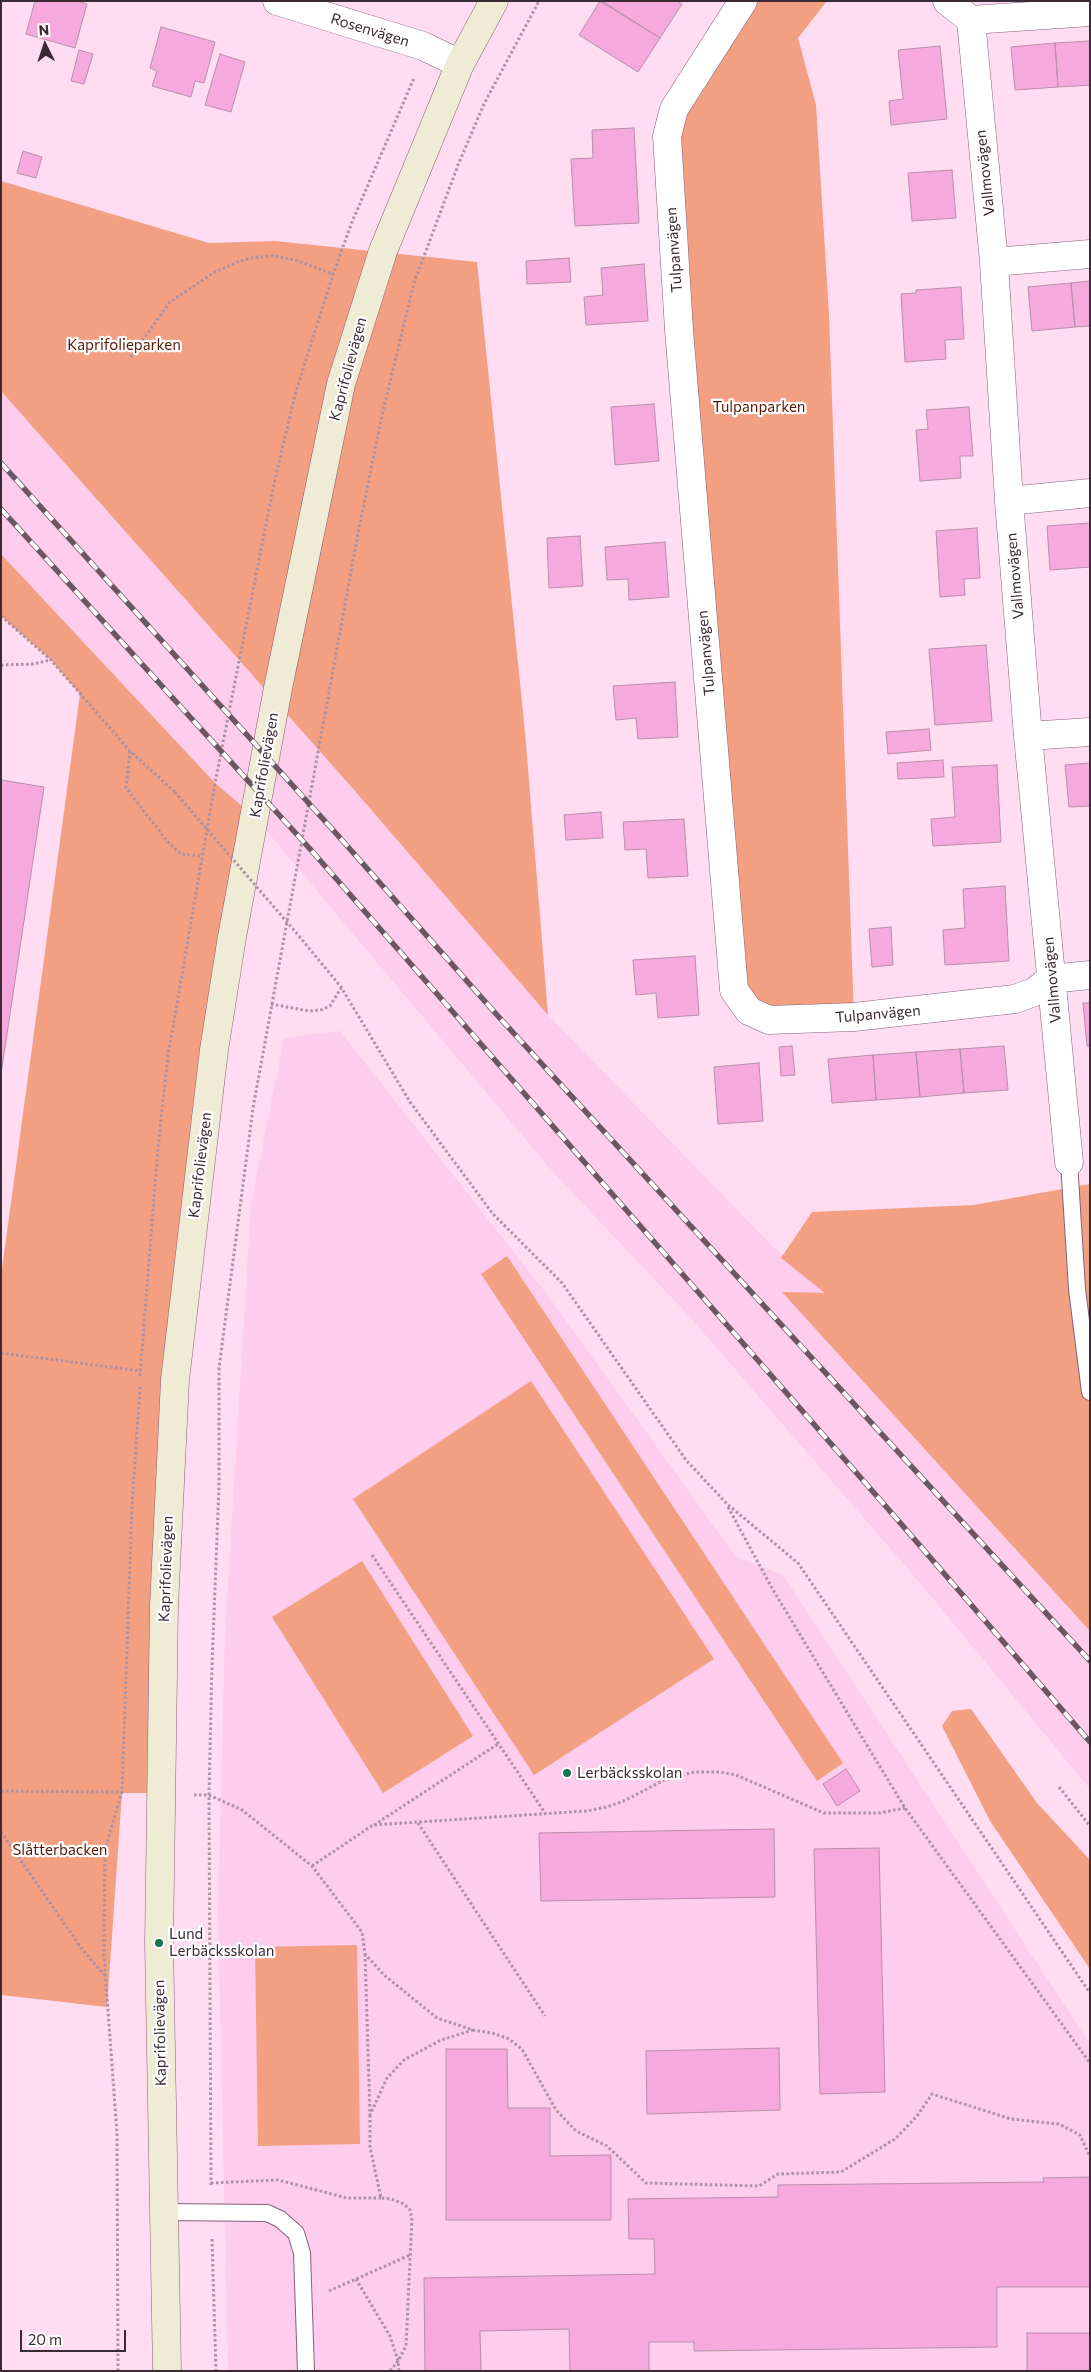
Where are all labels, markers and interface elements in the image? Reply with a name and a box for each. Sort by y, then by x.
street label: Rosenvägen [328,10,412,50]
north arrow [20,20,70,70]
text: N [38,21,50,38]
street label: Vallmovägen [972,129,998,217]
street label: Tulpanvägen [662,207,686,293]
street label: Kaprifolievägen [326,315,370,423]
park label: Kaprifolieparken [67,336,181,354]
park label: Tulpanparken [713,398,805,416]
street label: Vallmovägen [1002,532,1028,620]
street label: Tulpanvägen [693,610,719,696]
street label: Kaprifolievägen [246,711,282,819]
street label: Vallmovägen [1039,936,1065,1024]
street label: Tulpanvägen [835,1001,921,1027]
street label: Kaprifolievägen [185,1111,215,1219]
street label: Kaprifolievägen [155,1516,177,1622]
place label: Lerbäcksskolan [577,1764,682,1782]
marker: Lerbäcksskolan [561,1767,573,1779]
park label: Slåtterbacken [13,1841,107,1859]
place label: Lund Lerbäcksskolan [169,1925,274,1960]
marker: Lund Lerbäcksskolan [153,1937,165,1949]
street label: Kaprifolievägen [150,1980,170,2086]
scale bar [22,2320,129,2352]
text: 20 m [28,2330,62,2348]

